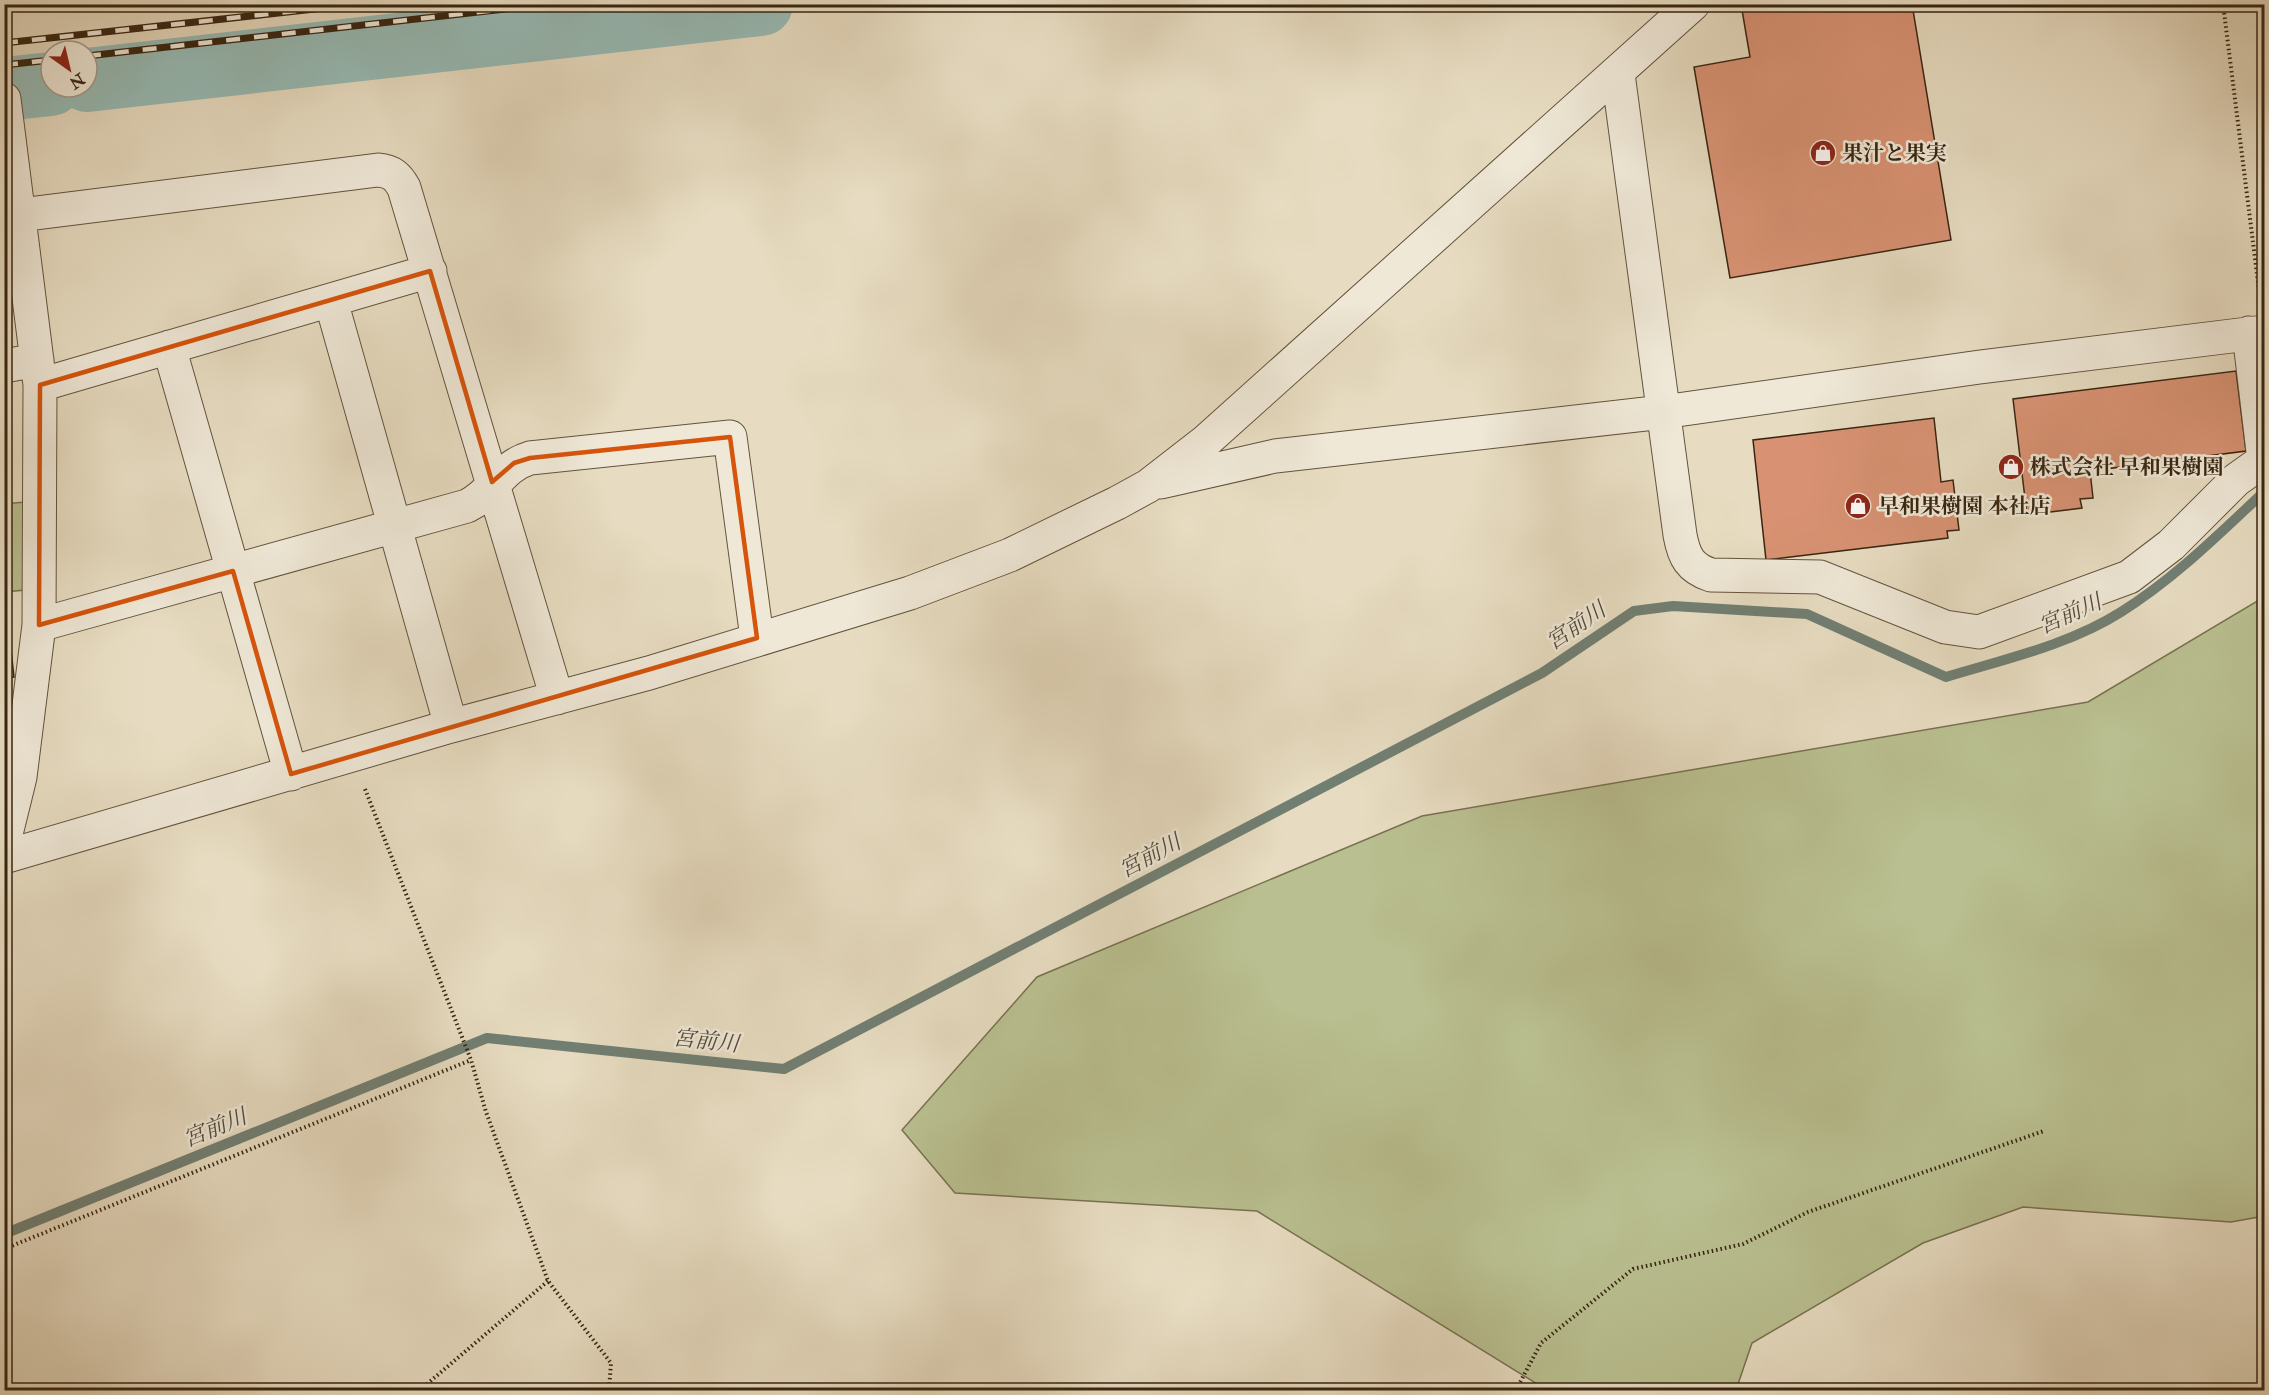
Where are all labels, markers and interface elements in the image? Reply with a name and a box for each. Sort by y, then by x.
north arrow [39,39,99,99]
text: N [65,68,89,93]
shop icon: 果汁と果実 [1808,138,1838,168]
place label: 果汁と果実 [1842,140,1947,167]
shop icon: 株式会社 早和果樹園 [1996,452,2026,482]
place label: 株式会社 早和果樹園 [2030,454,2223,481]
shop icon: 早和果樹園 本社店 [1843,491,1873,521]
place label: 早和果樹園 本社店 [1878,493,2050,520]
water label: 宮前川 [2034,587,2108,640]
water label: 宮前川 [1541,595,1613,656]
water label: 宮前川 [1114,827,1187,884]
water label: 宮前川 [672,1024,742,1059]
water label: 宮前川 [179,1102,253,1153]

